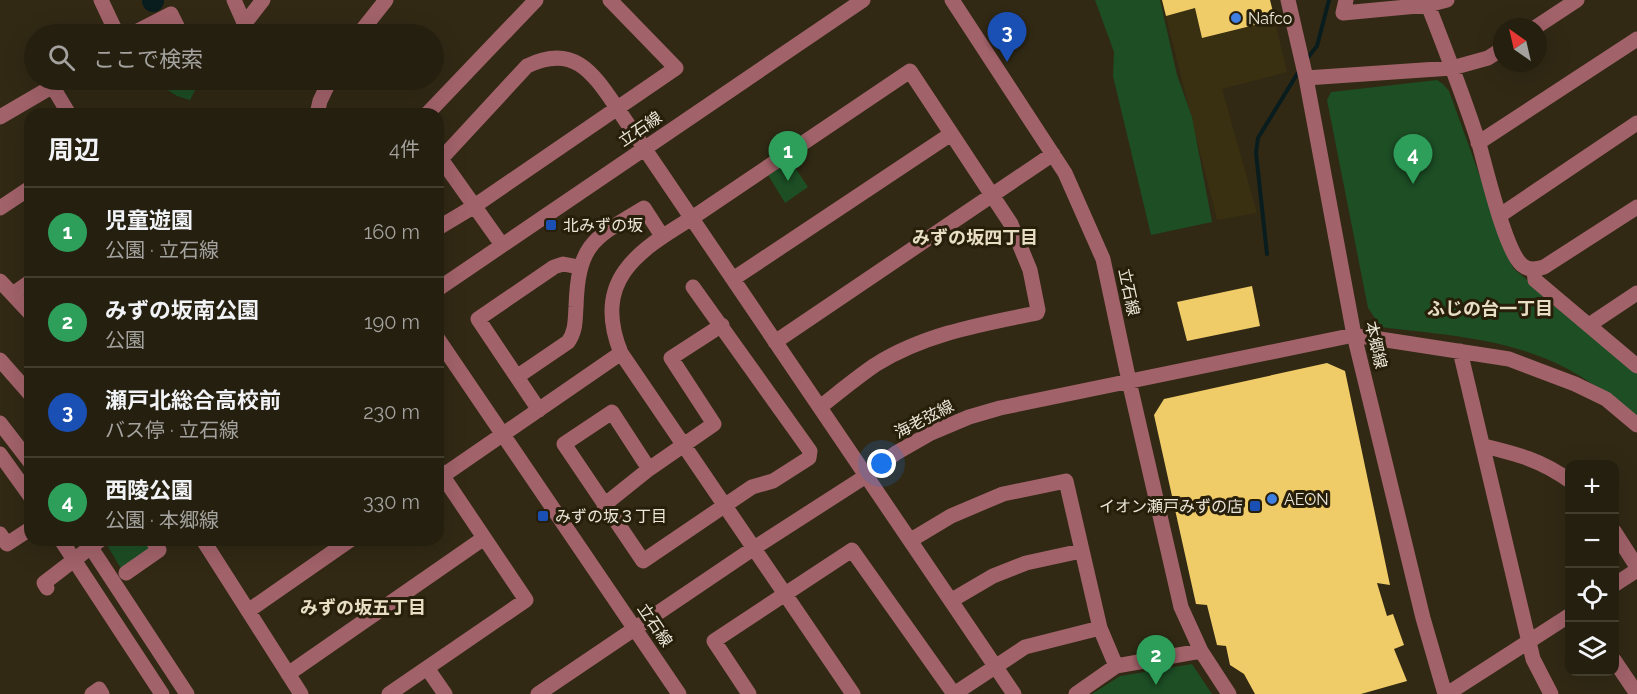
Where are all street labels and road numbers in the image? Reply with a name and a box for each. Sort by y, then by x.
street label: 立石線 [615,108,665,150]
street label: 立石線 [1115,267,1143,317]
street label: 本郷線 [1361,319,1391,371]
street label: 海老弦線 [891,396,957,442]
street label: 立石線 [634,600,676,650]

